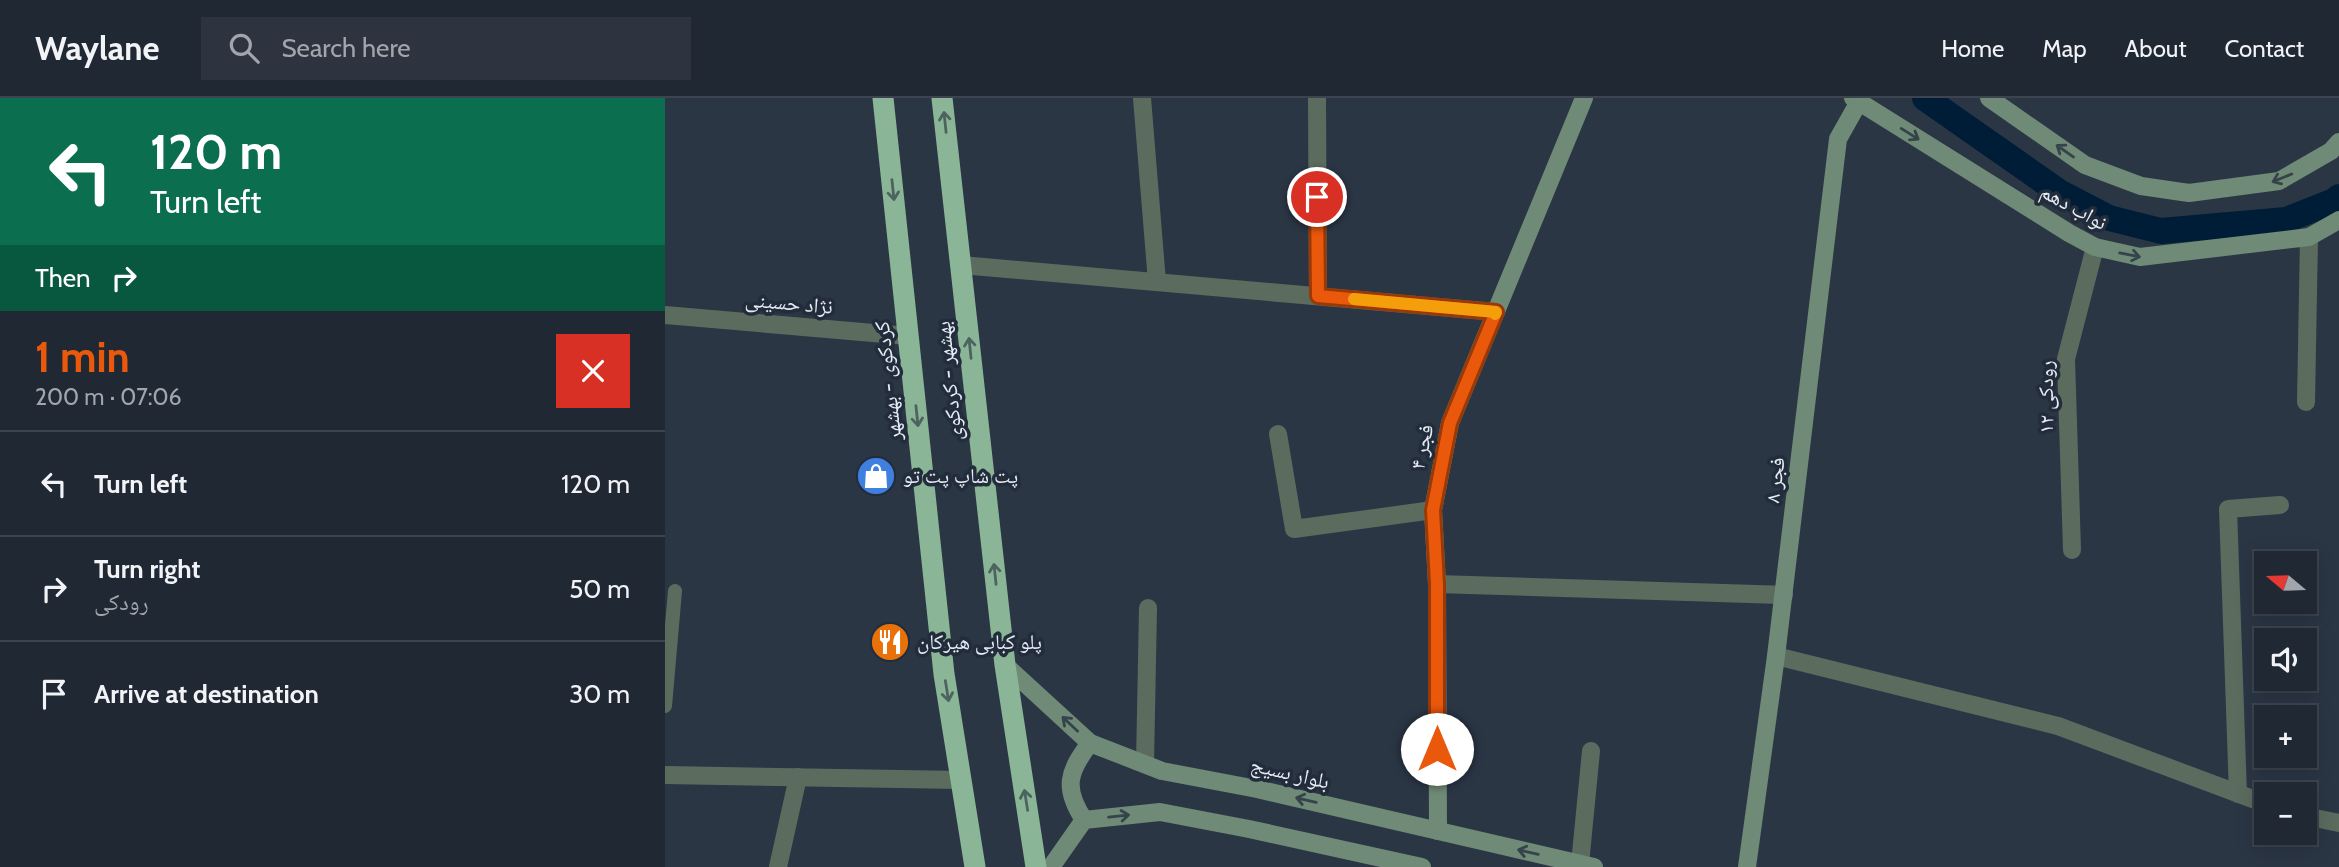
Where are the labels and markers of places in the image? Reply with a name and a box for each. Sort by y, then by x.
pin [1287,167,1347,227]
shop icon: پت شاپ پت تو [855,455,897,497]
place label: پت شاپ پت تو [903,463,1018,488]
restaurant icon: پلو کبابی هیرکان [869,621,911,663]
place label: پلو کبابی هیرکان [917,629,1042,655]

